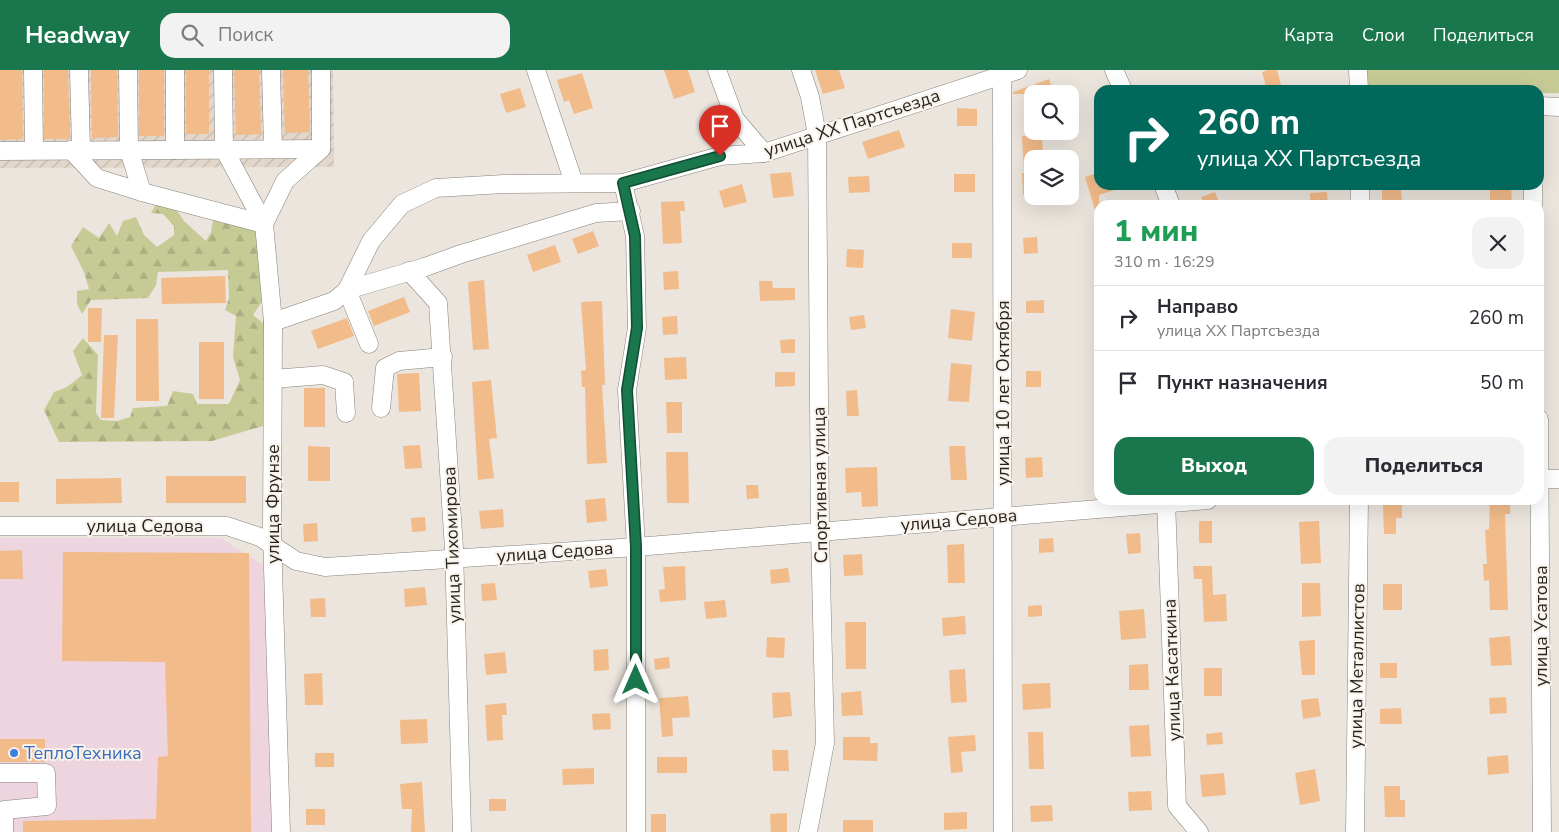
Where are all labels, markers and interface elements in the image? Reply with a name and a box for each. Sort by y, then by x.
search box [160,13,510,58]
text: Headway [25,19,130,51]
icon: search [178,21,206,49]
text: Поиск [218,22,273,48]
text: Карта [1284,23,1334,47]
text: Слои [1362,23,1405,47]
text: Поделиться [1433,23,1534,47]
street label: улица XX Партсъезда [761,83,943,163]
map controls [1024,85,1079,205]
button: search [1024,85,1079,140]
text: 260 m [1197,99,1300,146]
pin [699,105,741,156]
icon: right [1114,105,1179,170]
icon: arrive [706,112,734,140]
text: улица XX Партсъезда [1197,144,1421,174]
button: layers [1024,150,1079,205]
text: 1 мин [1114,211,1198,252]
button: close [1472,217,1524,269]
text: 310 m · 16:29 [1114,251,1215,273]
text: Направо [1157,294,1238,320]
street label: улица 10 лет Октября [991,300,1015,486]
icon: right [1114,304,1142,332]
text: 260 m [1469,305,1524,331]
text: улица XX Партсъезда [1157,320,1320,342]
icon: arrive [1114,369,1142,397]
text: Пункт назначения [1157,370,1328,396]
text: 50 m [1480,370,1524,396]
street label: Спортивная улица [807,406,833,564]
button: Выход [1114,437,1314,495]
button: Поделиться [1324,437,1524,495]
street label: улица Фрунзе [261,444,285,564]
street label: улица Тихомирова [437,466,467,624]
street label: улица Седова [900,503,1018,537]
street label: улица Седова [87,514,203,538]
street label: улица Седова [496,536,614,568]
street label: улица Усатова [1529,565,1553,687]
street label: улица Металлистов [1344,583,1370,749]
street label: улица Касаткина [1158,598,1186,742]
position arrow [609,653,661,705]
place label: ТеплоТехника [24,741,142,765]
marker: ТеплоТехника [8,747,20,759]

